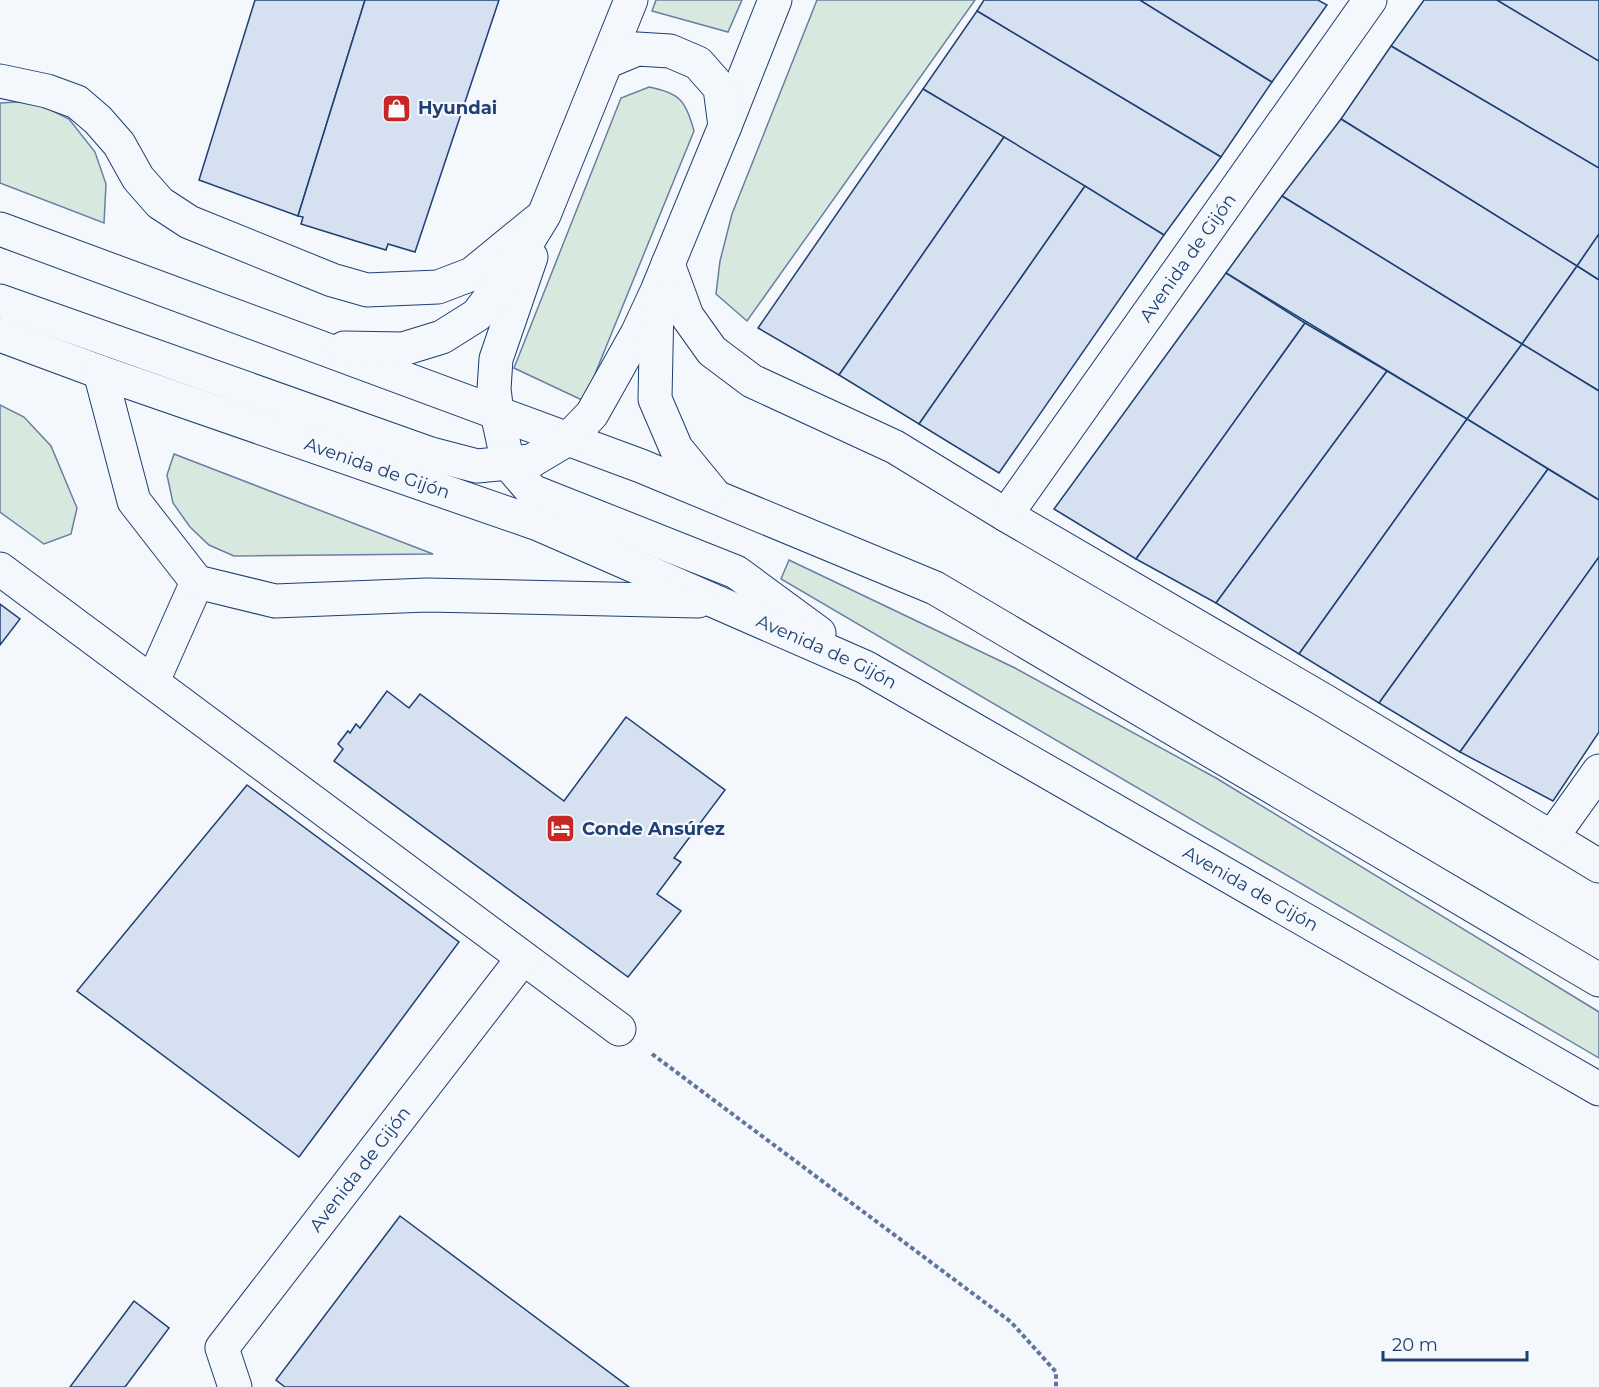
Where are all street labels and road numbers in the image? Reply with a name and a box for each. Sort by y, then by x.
street label: Avenida de Gijón [1135,189,1241,326]
street label: Avenida de Gijón [302,433,453,504]
street label: Avenida de Gijón [753,610,901,694]
street label: Avenida de Gijón [1179,841,1322,936]
street label: Avenida de Gijón [305,1102,415,1236]

